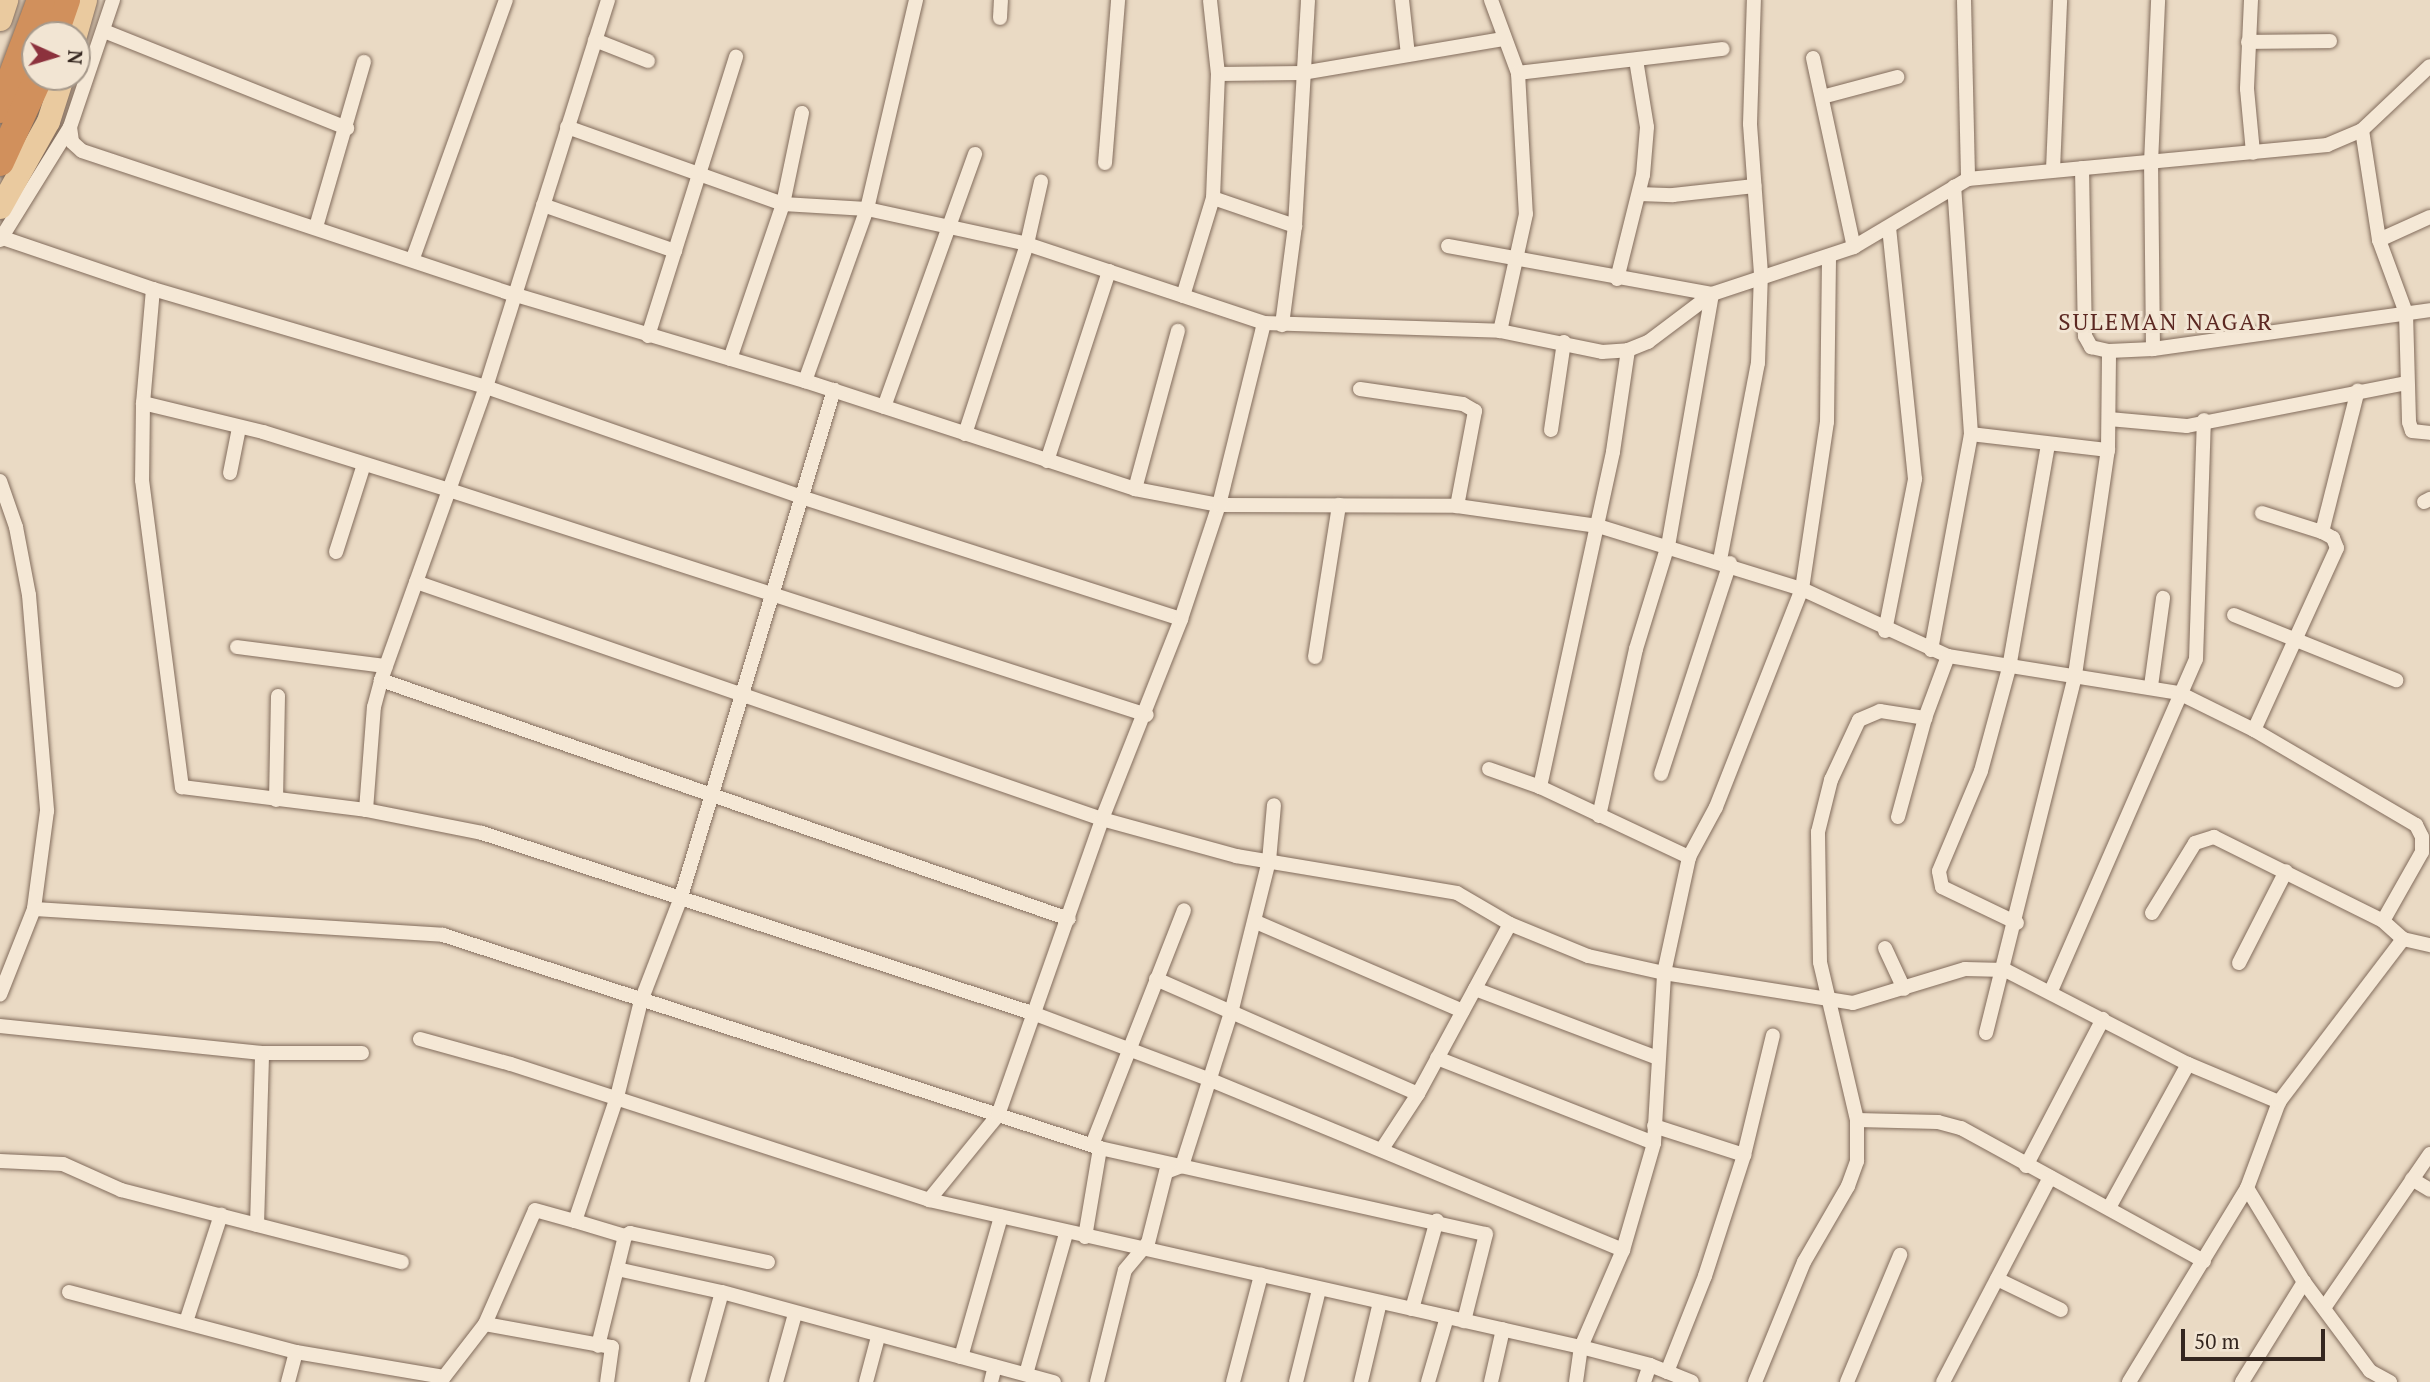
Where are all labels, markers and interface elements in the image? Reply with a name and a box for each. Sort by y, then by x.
north arrow [21,21,91,91]
text: N [62,49,88,65]
district label: SULEMAN NAGAR [2060,308,2272,336]
scale bar [2185,1316,2328,1360]
text: 50 m [2194,1327,2240,1355]

